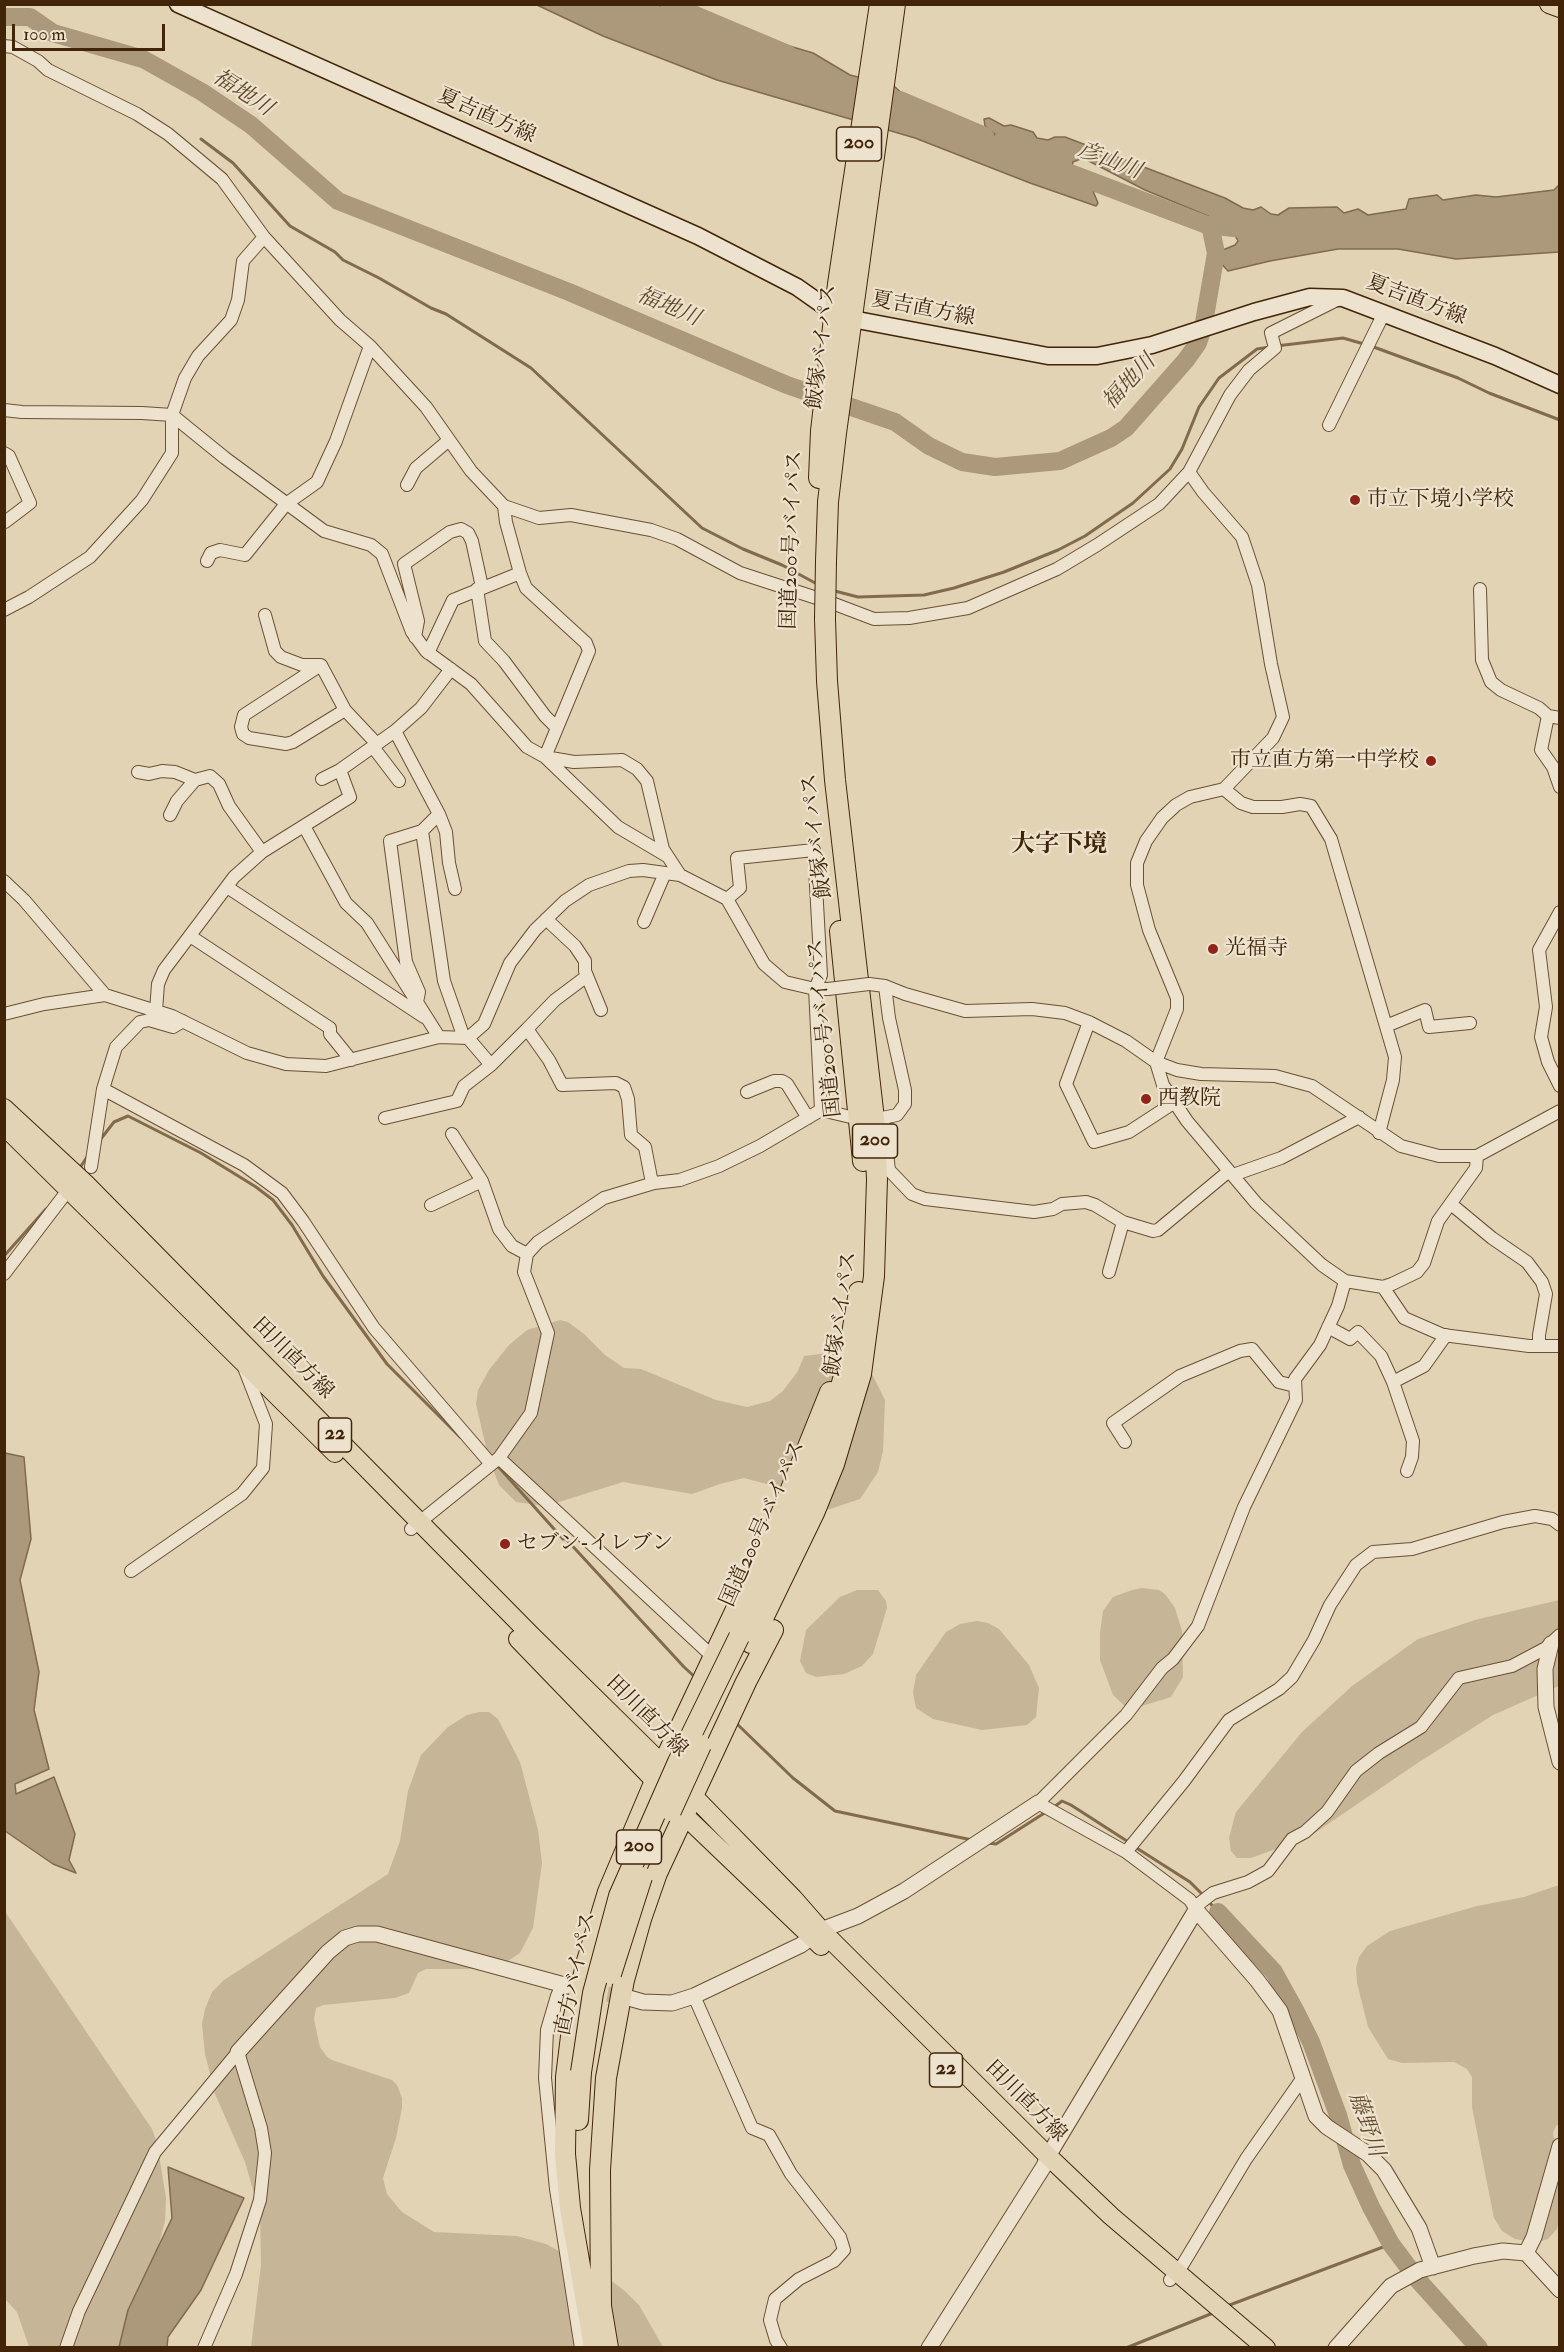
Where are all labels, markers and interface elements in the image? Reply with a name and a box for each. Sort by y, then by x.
scale bar [15,12,168,50]
text: 100 m [23,23,66,46]
water label: 福地川 [207,65,277,123]
street label: 夏吉直方線 [433,84,539,150]
road number: 200 [836,127,882,161]
water label: 彦山川 [1073,138,1145,186]
street label: 夏吉直方線 [1362,270,1470,332]
water label: 福地川 [632,283,704,333]
street label: 飯塚バイパス [803,283,843,411]
street label: 夏吉直方線 [869,288,977,332]
water label: 福地川 [1098,350,1162,416]
street label: 国道200号バイパス [777,450,809,630]
place label: 市立下境小学校 [1367,487,1514,513]
marker: 市立下境小学校 [1348,493,1362,507]
place label: 市立直方第一中学校 [1230,748,1419,774]
marker: 市立直方第一中学校 [1424,754,1438,768]
street label: 飯塚バイパス [798,772,838,900]
district label: 大字下境 [1011,832,1107,860]
place label: 光福寺 [1225,936,1288,962]
street label: 国道200号バイパス [804,938,848,1118]
marker: 光福寺 [1206,942,1220,956]
place label: 西教院 [1158,1086,1221,1112]
marker: 西教院 [1139,1092,1153,1106]
road number: 200 [852,1124,898,1158]
street label: 飯塚バイパス [821,1250,863,1378]
street label: 田川直方線 [246,1313,338,1405]
road number: 22 [318,1418,352,1452]
street label: 国道200号バイパス [716,1437,812,1611]
place label: セブン-イレブン [517,1531,673,1557]
marker: セブン-イレブン [498,1537,512,1551]
street label: 田川直方線 [600,1671,692,1763]
road number: 200 [616,1830,662,1864]
street label: 直方バイパス [552,1910,602,2038]
road number: 22 [930,2053,962,2087]
street label: 田川直方線 [979,2056,1071,2148]
water label: 藤野川 [1342,2090,1388,2160]

